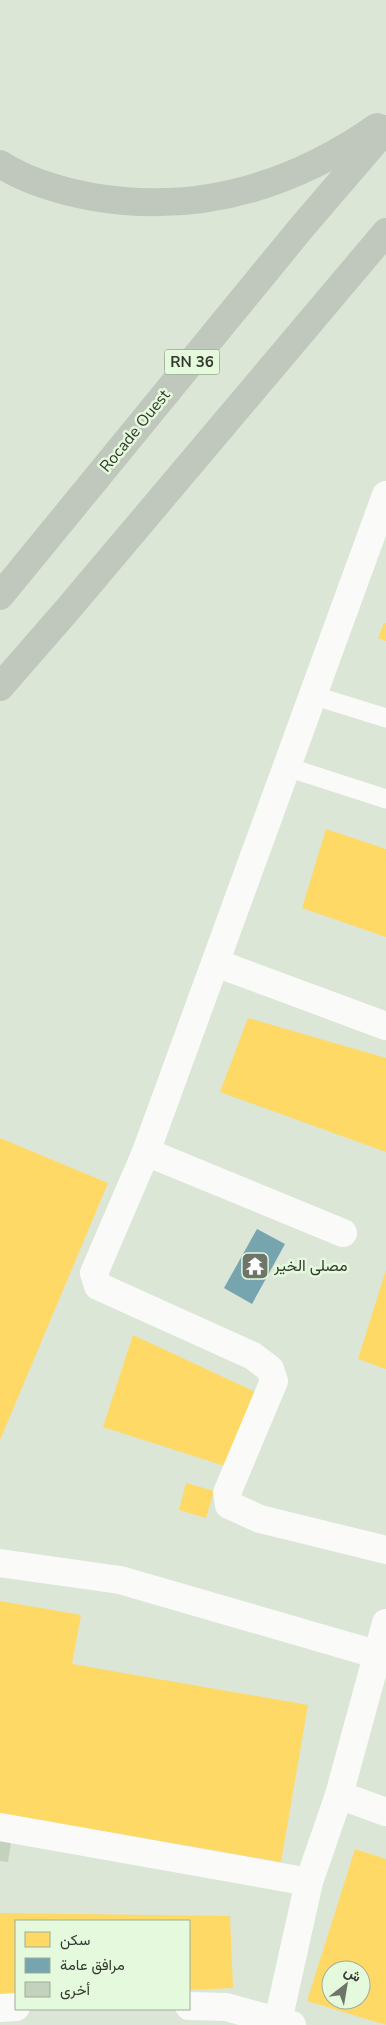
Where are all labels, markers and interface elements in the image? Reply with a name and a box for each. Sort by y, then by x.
road number: RN 36 [164,350,220,374]
street label: Rocade Ouest [95,385,175,477]
temple icon: مصلى الخير [240,1251,270,1281]
place label: مصلى الخير [273,1255,348,1277]
legend [15,1920,190,2010]
text: سكن [60,1930,90,1950]
text: مرافق عامة [60,1955,125,1975]
north arrow [321,1960,371,2010]
text: ش [340,1962,365,1987]
text: أخرى [60,1980,90,2000]

